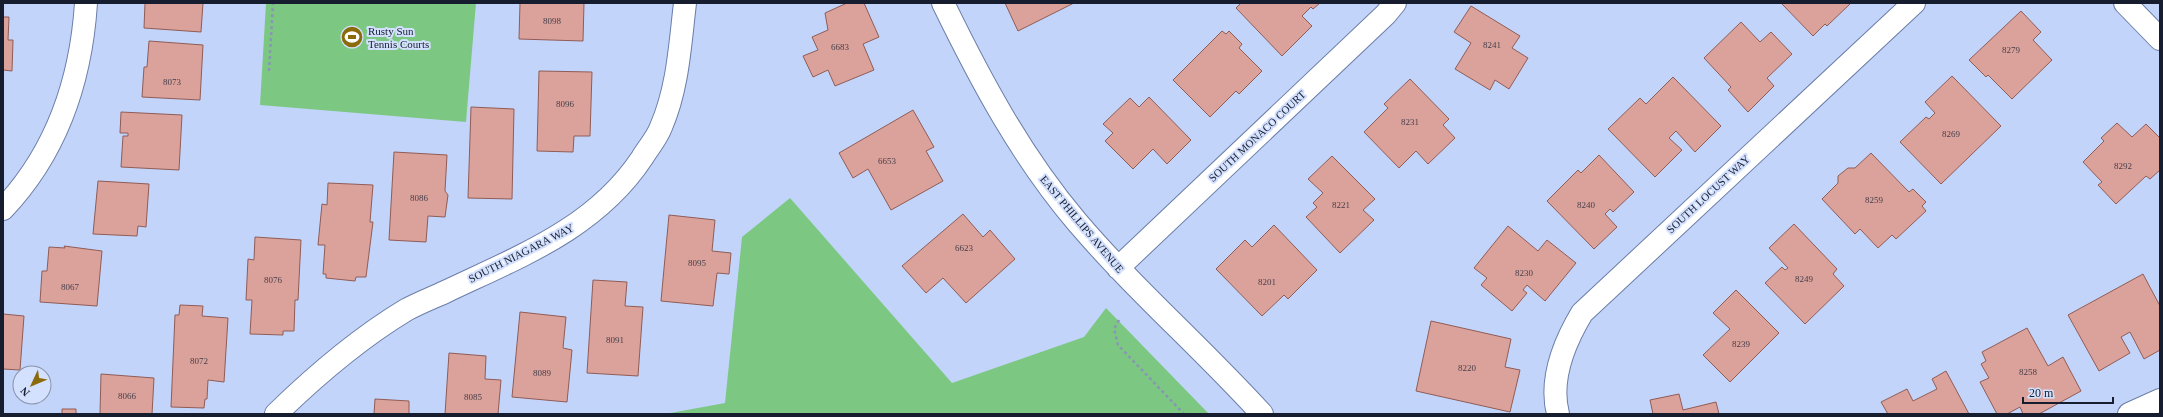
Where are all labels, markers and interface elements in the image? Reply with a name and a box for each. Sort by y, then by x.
house number: 8098 [543,16,562,26]
sports icon: Rusty Sun Tennis Courts [339,24,365,50]
place label: Rusty Sun Tennis Courts [368,25,429,50]
house number: 8241 [1483,40,1501,50]
house number: 6683 [831,42,850,52]
house number: 8279 [2002,45,2021,55]
house number: 8073 [163,77,182,87]
street label: SOUTH MONACO COURT [1206,88,1308,184]
house number: 8096 [556,99,575,109]
house number: 8231 [1401,117,1419,127]
house number: 8269 [1942,129,1961,139]
street label: SOUTH LOCUST WAY [1664,153,1752,235]
house number: 6653 [878,156,897,166]
house number: 8292 [2114,161,2132,171]
street label: EAST PHILLIPS AVENUE [1038,173,1126,275]
house number: 8086 [410,193,429,203]
house number: 8259 [1865,195,1884,205]
house number: 8221 [1332,200,1350,210]
house number: 8240 [1577,200,1596,210]
street label: SOUTH NIAGARA WAY [467,221,576,285]
house number: 6623 [955,243,974,253]
house number: 8095 [688,258,707,268]
house number: 8230 [1515,268,1534,278]
house number: 8249 [1795,274,1814,284]
house number: 8076 [264,275,283,285]
house number: 8201 [1258,277,1276,287]
house number: 8067 [61,282,80,292]
house number: 8091 [606,335,624,345]
house number: 8239 [1732,339,1751,349]
house number: 8072 [190,356,208,366]
house number: 8220 [1458,363,1477,373]
north arrow [12,365,52,405]
house number: 8258 [2019,367,2038,377]
house number: 8089 [533,368,552,378]
scale bar [2023,379,2113,405]
text: N [18,385,32,399]
text: 20 m [2029,386,2054,400]
house number: 8066 [118,391,137,401]
house number: 8085 [464,392,483,402]

